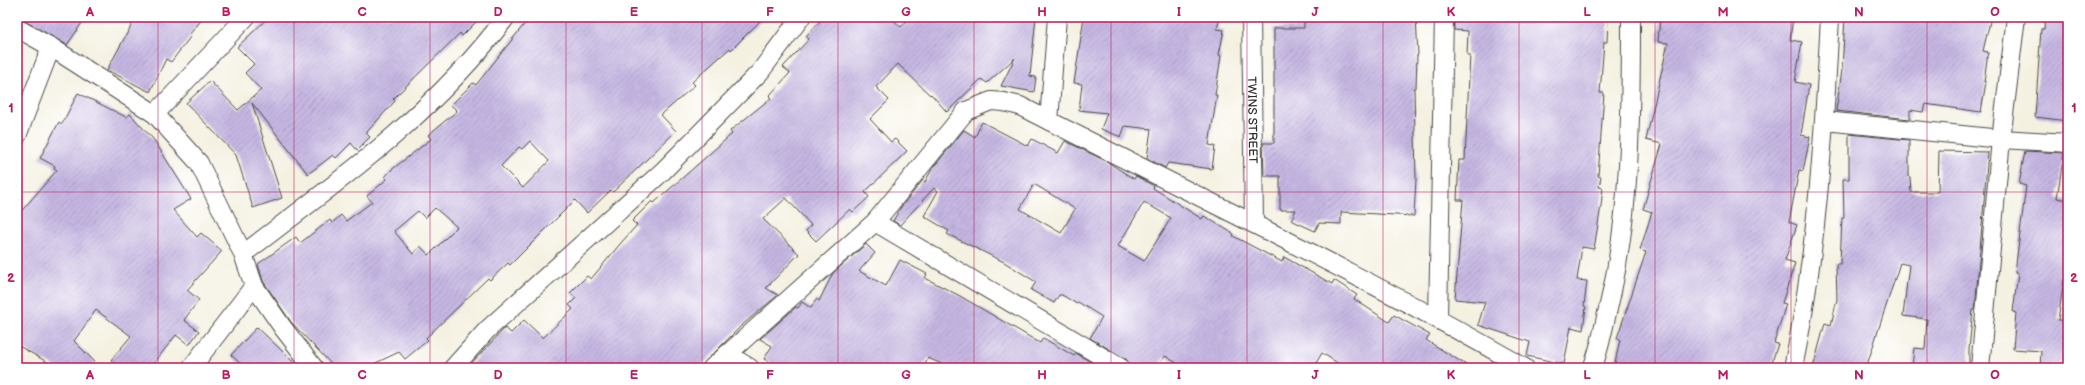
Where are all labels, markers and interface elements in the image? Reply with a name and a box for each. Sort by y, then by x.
text: A [85,4,94,20]
text: B [221,4,231,20]
text: C [357,4,367,20]
text: D [493,4,503,20]
text: E [630,4,639,20]
text: F [766,4,774,20]
text: G [901,4,911,20]
text: H [1037,4,1047,20]
text: I [1177,4,1181,20]
text: J [1311,4,1319,20]
text: K [1447,4,1456,20]
text: L [1583,4,1591,20]
text: M [1717,4,1729,20]
text: N [1854,4,1864,20]
text: O [1990,4,2000,20]
street label: TWINS STREET [1244,76,1261,164]
text: 1 [8,100,14,116]
text: 1 [2071,100,2077,116]
text: 2 [7,270,15,286]
text: 2 [2070,270,2078,286]
text: A [85,367,94,383]
text: B [221,367,231,383]
text: C [357,367,367,383]
text: D [493,367,503,383]
text: E [630,367,639,383]
text: F [766,367,774,383]
text: G [901,367,911,383]
text: H [1037,367,1047,383]
text: I [1177,367,1181,383]
text: J [1311,367,1319,383]
text: K [1447,367,1456,383]
text: L [1583,367,1591,383]
text: M [1717,367,1729,383]
text: N [1854,367,1864,383]
text: O [1990,367,2000,383]

